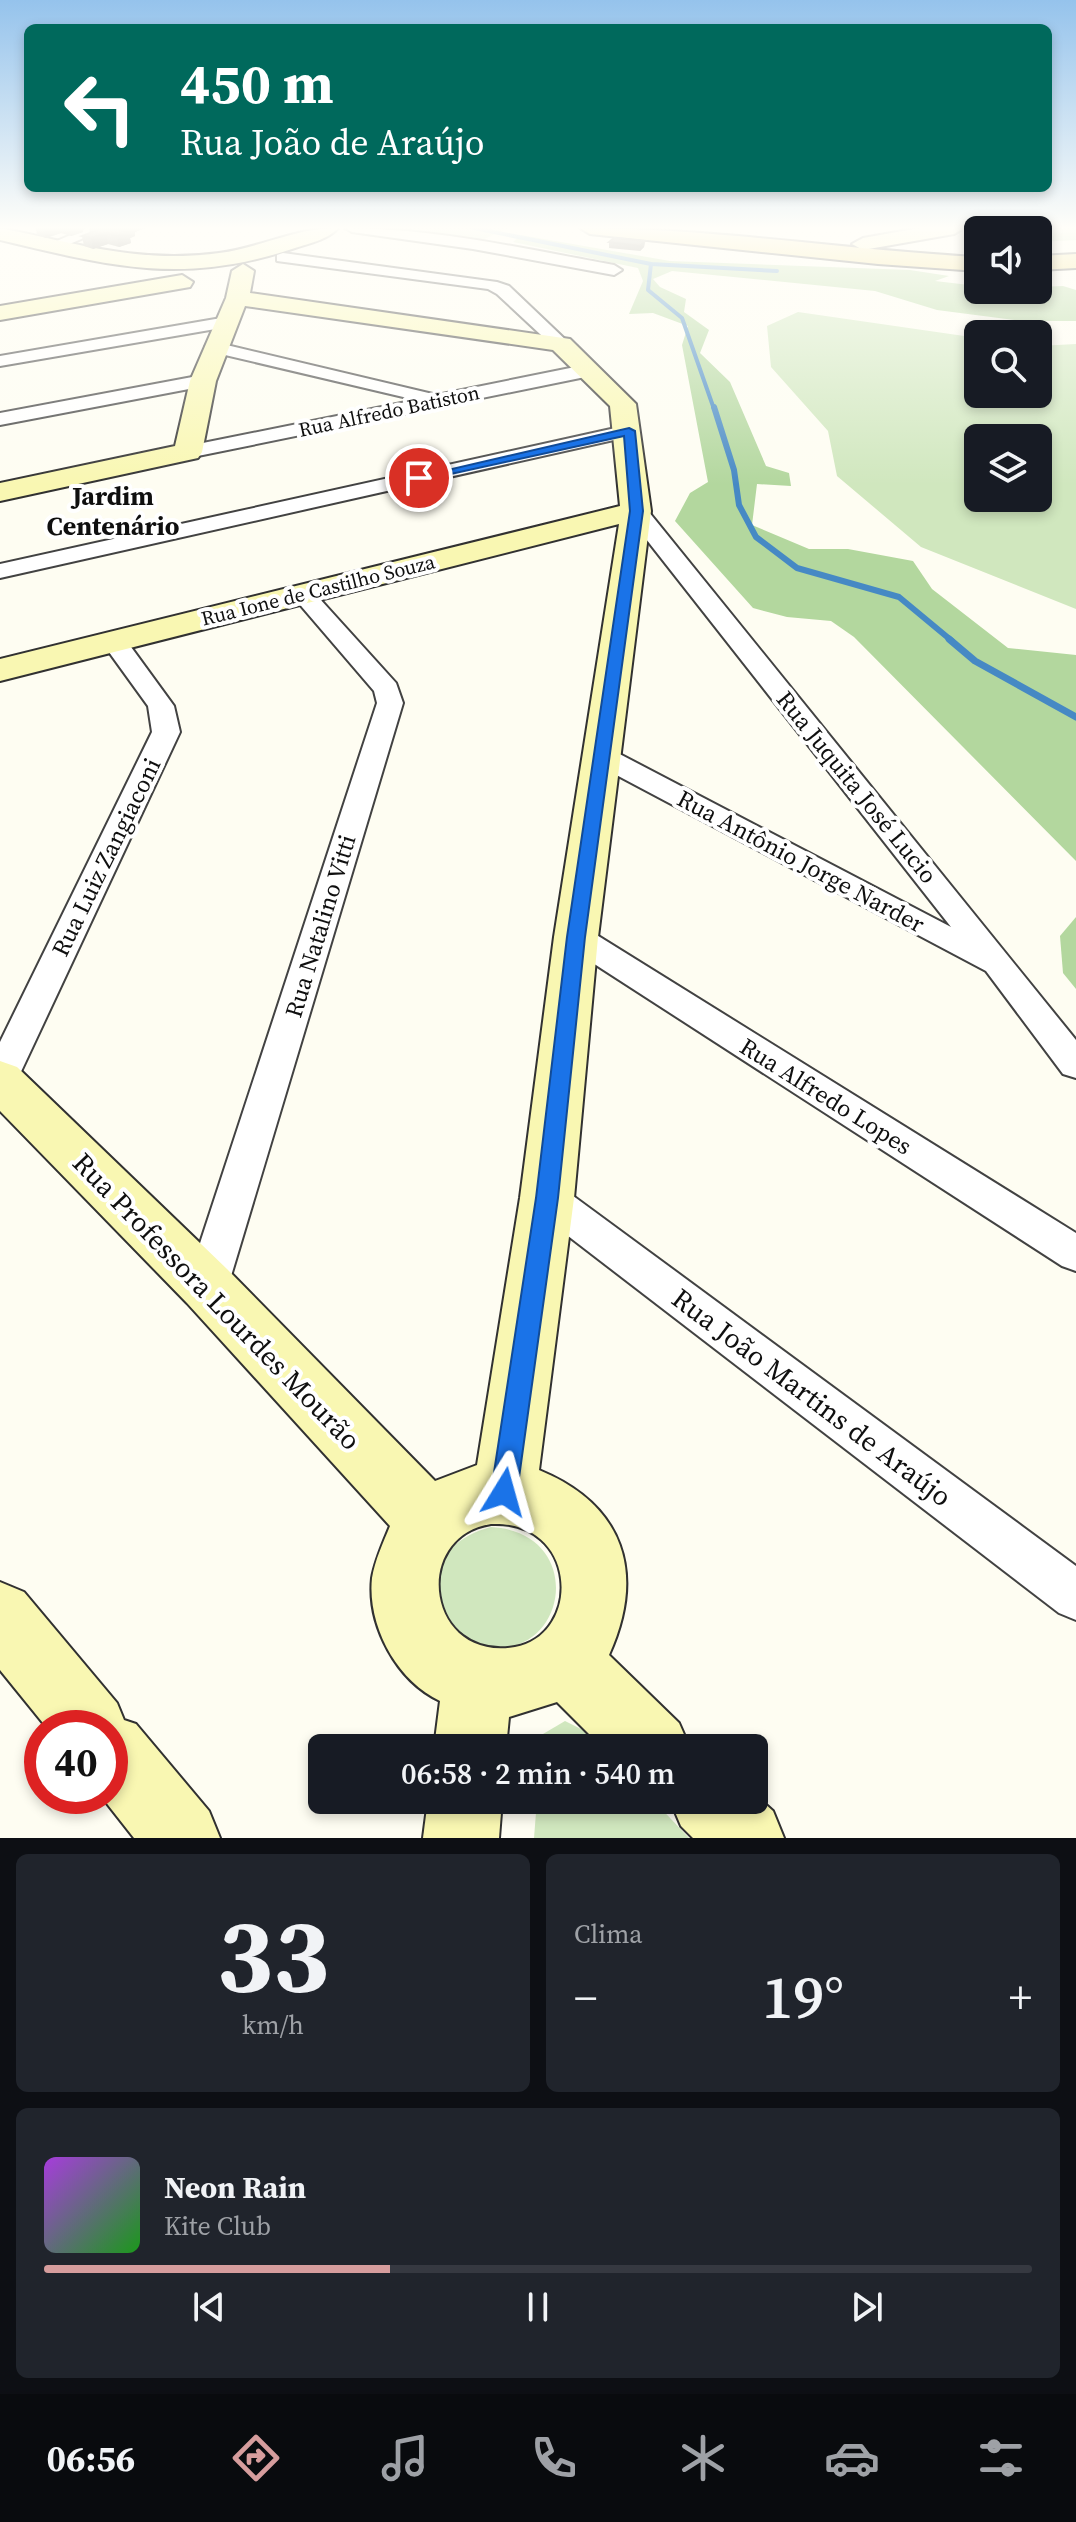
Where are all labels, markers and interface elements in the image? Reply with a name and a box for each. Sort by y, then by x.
text: 450 m [180,45,334,122]
icon: left [48,56,152,160]
text: Rua João de Araújo [180,118,485,167]
map controls [964,216,1052,512]
button: sound [964,216,1052,304]
button: search [964,320,1052,408]
street label: Rua Alfredo Batiston [296,378,482,444]
button: layers [964,424,1052,512]
pin [385,444,453,512]
icon: arrive [397,456,441,500]
district label: Jardim Centenário [47,478,179,544]
street label: Rua Ione de Castilho Souza [198,547,439,633]
street label: Rua Juquita José Lucio [769,684,945,890]
street label: Rua Luiz Zangiaconi [44,752,168,962]
street label: Rua Antônio Jorge Narder [671,782,931,940]
street label: Rua Natalino Vitti [277,831,363,1021]
street label: Rua Alfredo Lopes [734,1030,918,1162]
street label: Rua Professora Lourdes Mourão [65,1144,369,1458]
street label: Rua João Martins de Araújo [664,1279,960,1515]
position arrow [462,1450,546,1534]
speed limit sign: 40 [24,1710,128,1814]
text: 06:58 · 2 min · 540 m [401,1753,675,1794]
text: 33 [217,1883,329,2026]
text: Clima [574,1916,643,1952]
text: 19° [762,1956,844,2038]
text: − [574,1967,597,2028]
text: + [1009,1967,1032,2028]
text: km/h [242,2007,304,2043]
text: Neon Rain [164,2167,306,2208]
text: Kite Club [164,2208,271,2244]
icon: previous [187,2285,231,2329]
icon: pause [516,2285,560,2329]
icon: next [845,2285,889,2329]
icon: directions [228,2430,284,2486]
icon: music [377,2430,433,2486]
icon: phone [526,2430,582,2486]
icon: climate [675,2430,731,2486]
icon: car [824,2430,880,2486]
icon: filters [973,2430,1029,2486]
text: 06:56 [47,2434,135,2483]

